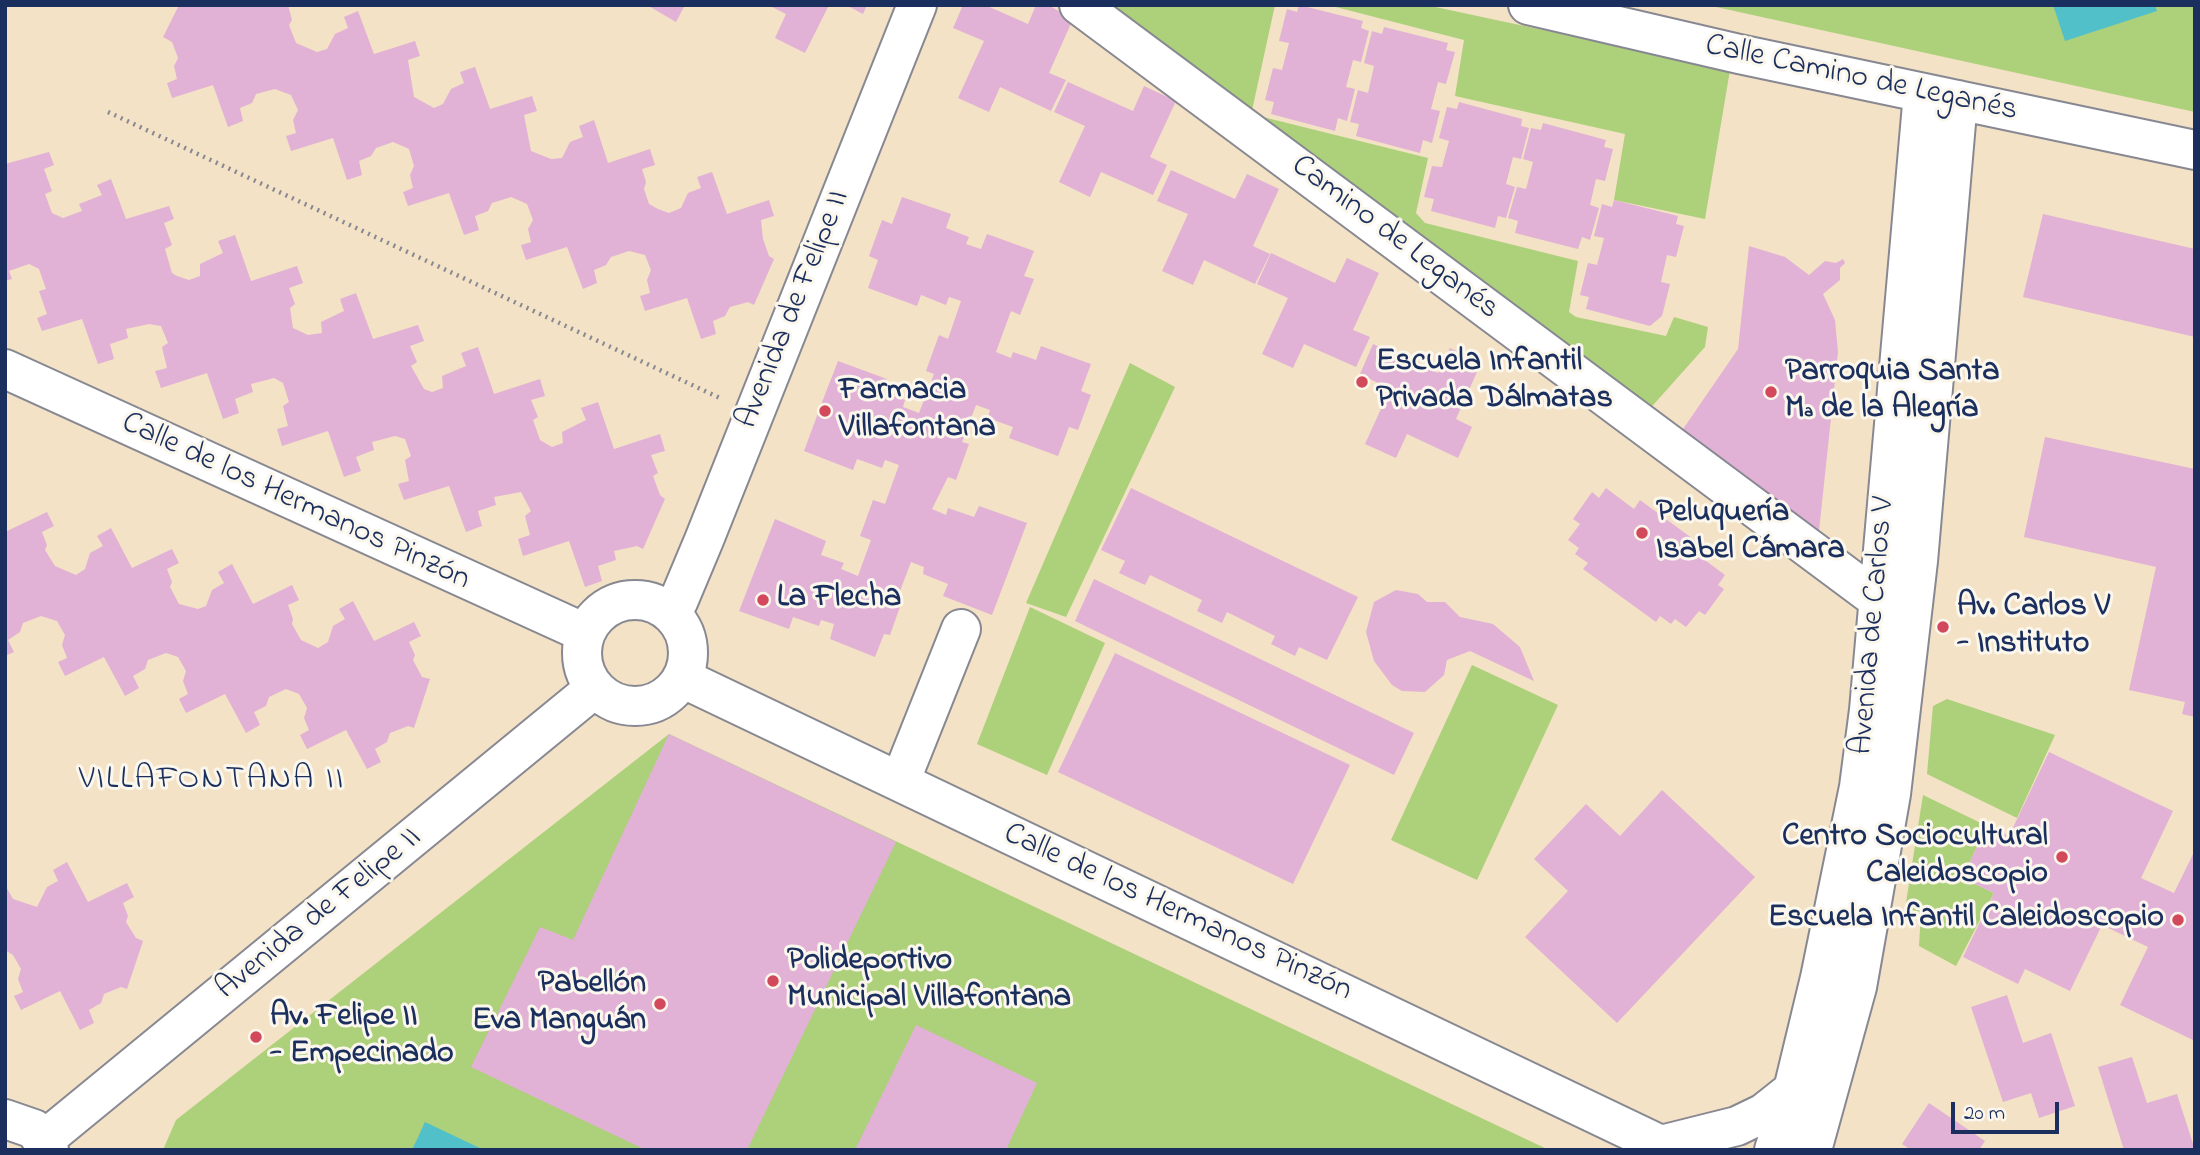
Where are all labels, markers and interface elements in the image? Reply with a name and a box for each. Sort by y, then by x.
street label: Calle Camino de Leganés [1701,28,2021,132]
street label: Camino de Leganés [1282,148,1506,330]
street label: Avenida de Felipe II [730,185,860,435]
place label: Escuela Infantil Privada Dálmatas [1376,345,1613,420]
place label: Parroquia Santa Mª de la Alegría [1785,355,2000,430]
place label: Farmacia Villafontana [839,374,996,449]
marker: Escuela Infantil Privada Dálmatas [1354,374,1370,390]
marker: Parroquia Santa Mª de la Alegría [1763,384,1779,400]
marker: Farmacia Villafontana [817,403,833,419]
street label: Calle de los Hermanos Pinzón [115,405,475,601]
place label: Peluquería Isabel Cámara [1656,496,1845,571]
street label: Avenida de Carlos V [1845,496,1905,756]
marker: Peluquería Isabel Cámara [1634,525,1650,541]
place label: La Flecha [777,581,901,619]
place label: Av. Carlos V - Instituto [1957,590,2110,665]
marker: La Flecha [755,592,771,608]
marker: Av. Carlos V - Instituto [1935,619,1951,635]
district label: VILLAFONTANA II [81,762,343,802]
street label: Calle de los Hermanos Pinzón [997,816,1357,1012]
street label: Avenida de Felipe II [209,820,431,1010]
place label: Centro Sociocultural Caleidoscopio [1782,820,2048,895]
marker: Centro Sociocultural Caleidoscopio [2054,849,2070,865]
place label: Escuela Infantil Caleidoscopio [1768,901,2164,939]
marker: Escuela Infantil Caleidoscopio [2170,912,2186,928]
place label: Polideportivo Municipal Villafontana [787,944,1071,1019]
place label: Pabellón Eva Manguán [472,967,646,1042]
marker: Polideportivo Municipal Villafontana [765,973,781,989]
marker: Pabellón Eva Manguán [652,996,668,1012]
place label: Av. Felipe II - Empecinado [270,1000,454,1075]
marker: Av. Felipe II - Empecinado [248,1029,264,1045]
scale bar [1955,1088,2064,1132]
text: 20 m [1964,1099,2005,1129]

